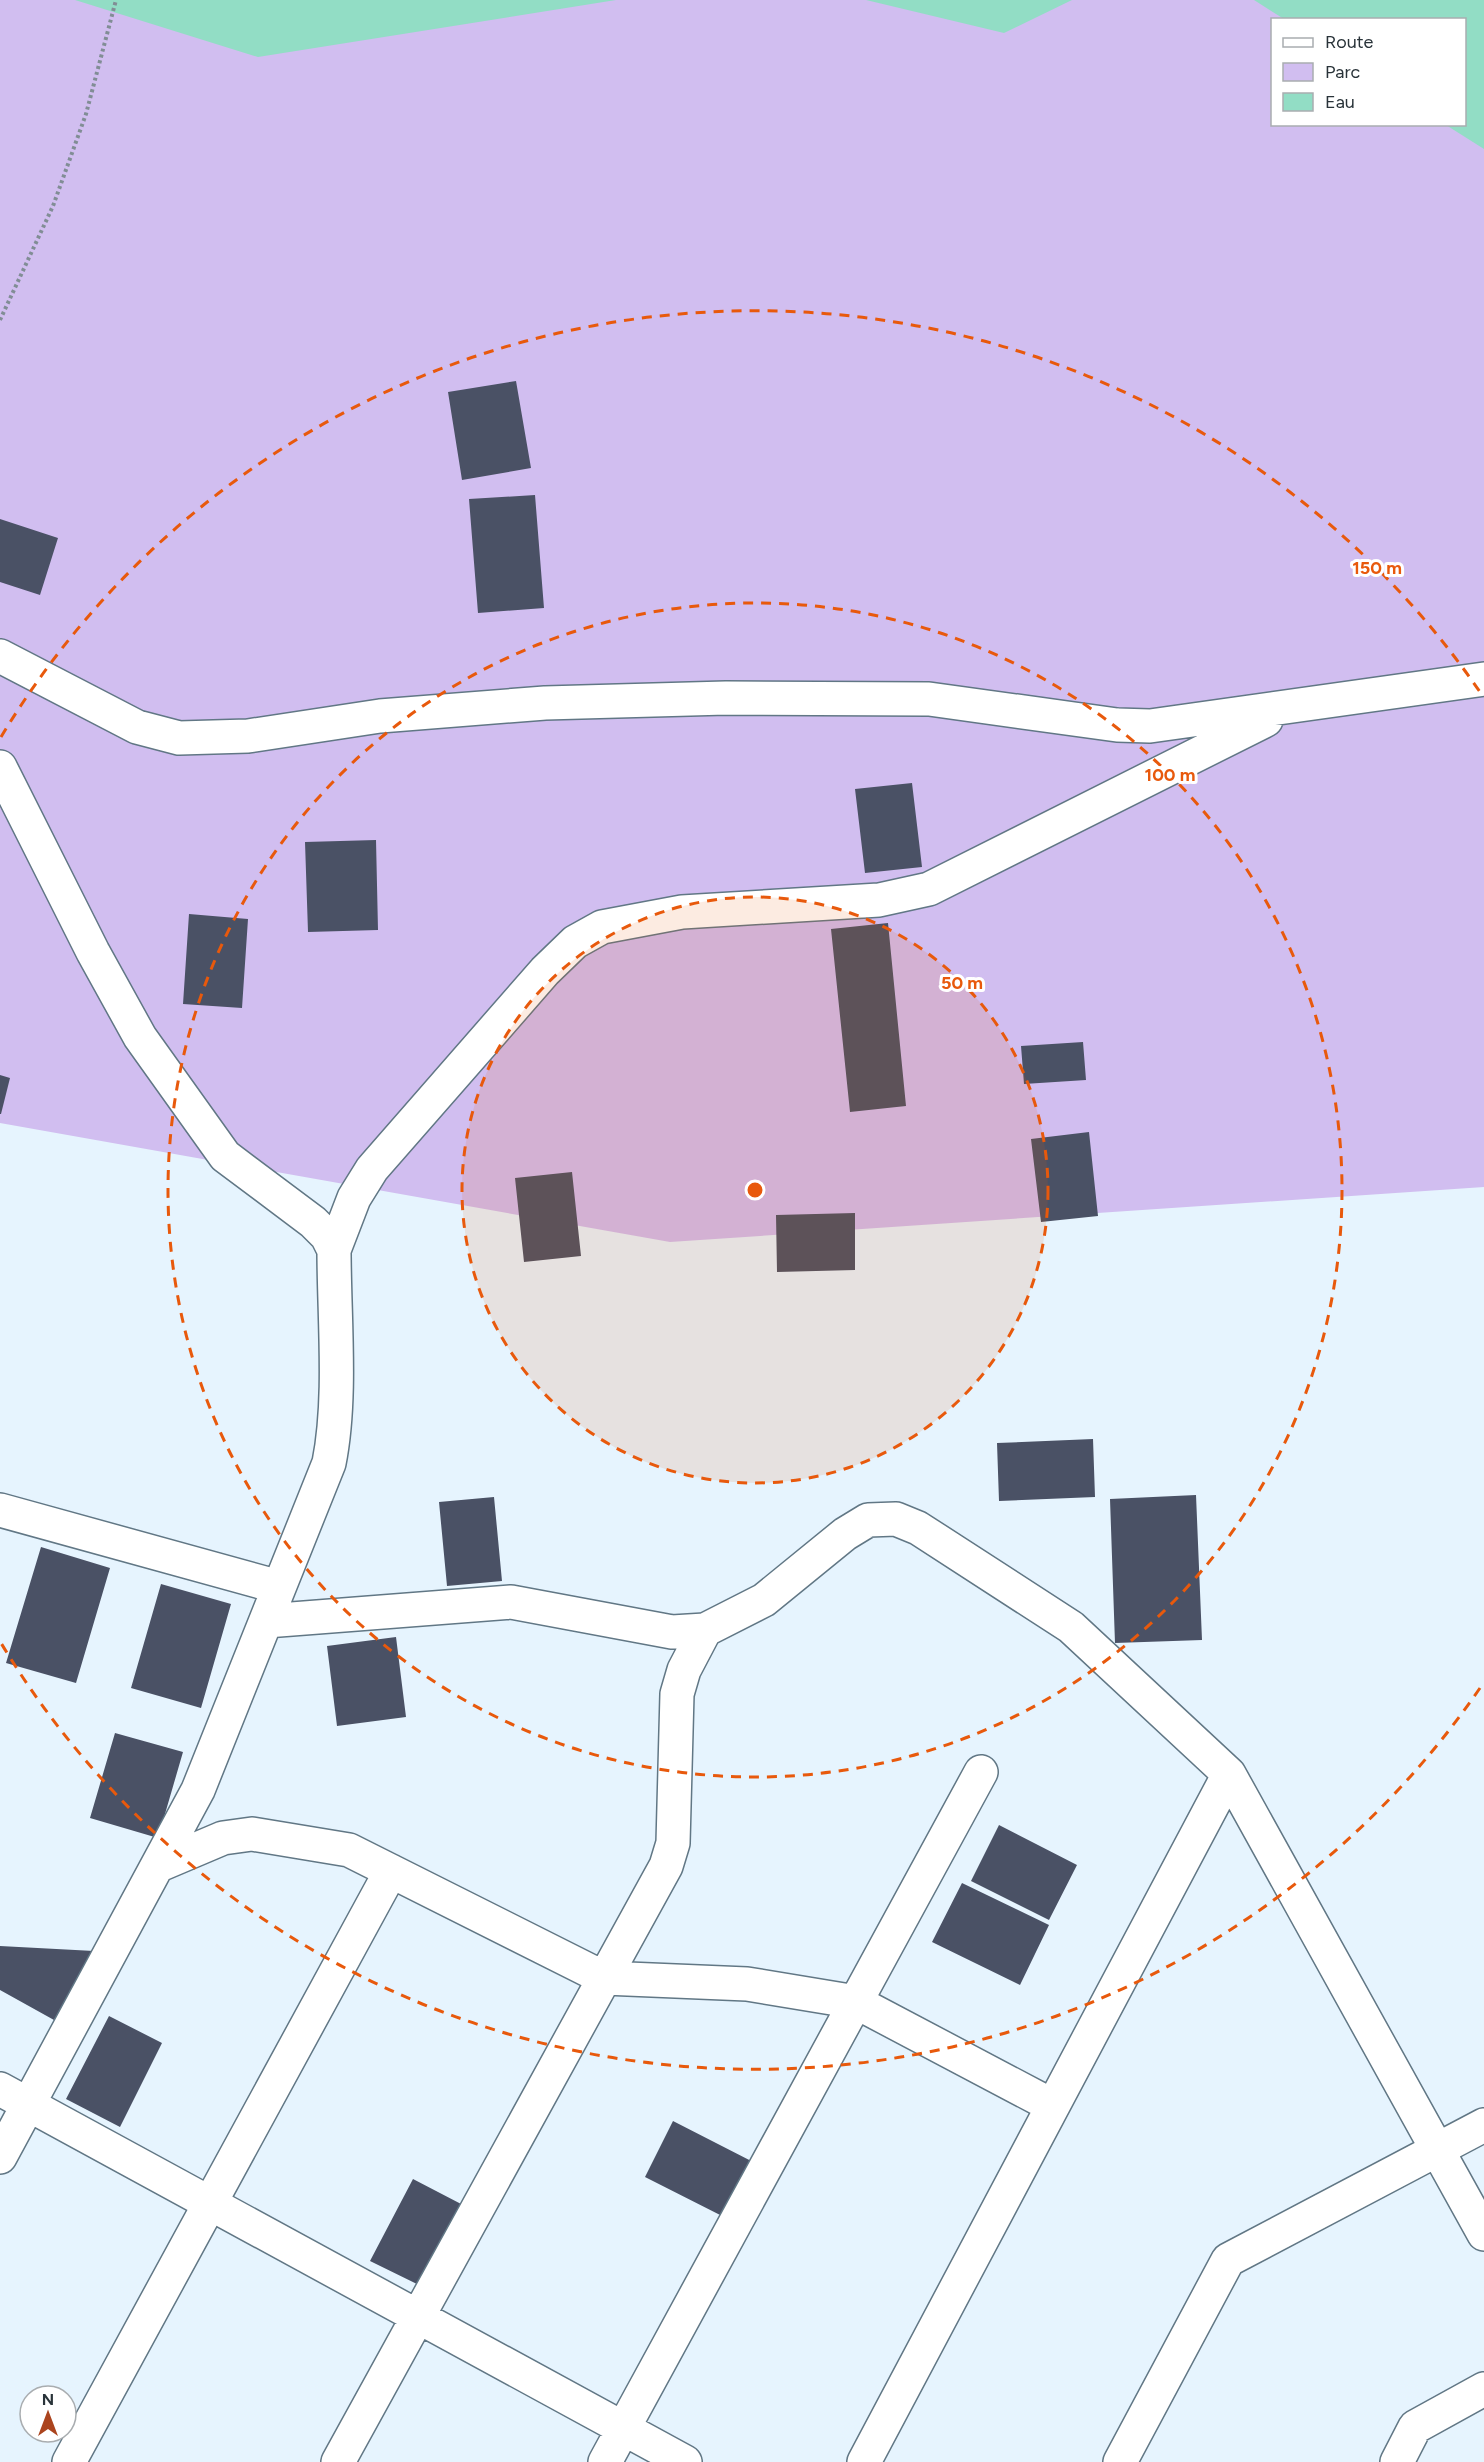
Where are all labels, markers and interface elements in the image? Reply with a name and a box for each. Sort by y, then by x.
legend [1271,18,1466,126]
text: Route [1325,31,1374,53]
text: Parc [1325,61,1361,83]
text: Eau [1325,91,1355,113]
text: 150 m [1352,557,1402,579]
text: 100 m [1145,764,1195,786]
text: 50 m [941,972,983,994]
centre of rings [745,1180,765,1200]
north arrow [18,2384,78,2444]
text: N [42,2390,54,2409]

